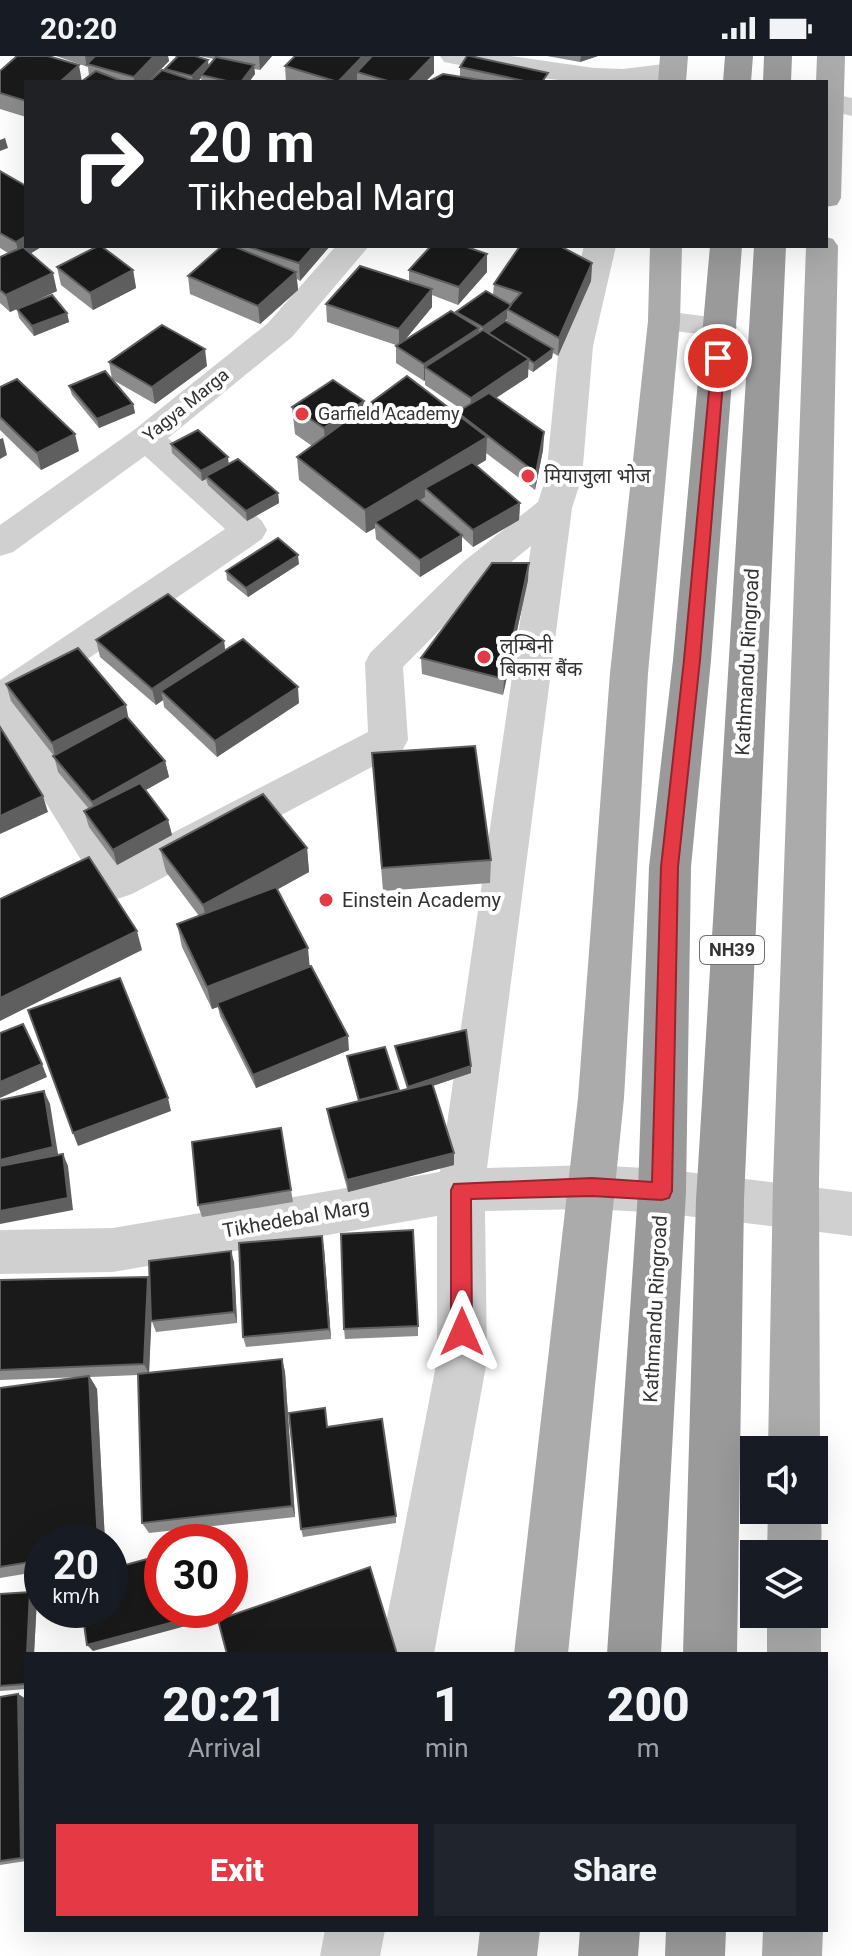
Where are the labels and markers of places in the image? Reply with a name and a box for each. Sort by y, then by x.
pin [684,324,752,392]
place label: Garfield Academy [318,403,460,424]
marker: Garfield Academy [293,405,311,423]
place label: मियाजुला भोज [544,464,652,489]
marker: मियाजुला भोज [519,467,537,485]
place label: लुम्बिनी बिकास बैंक [500,634,583,681]
marker: लुम्बिनी बिकास बैंक [475,648,493,666]
place label: Einstein Academy [342,888,501,912]
marker: Einstein Academy [317,891,335,909]

